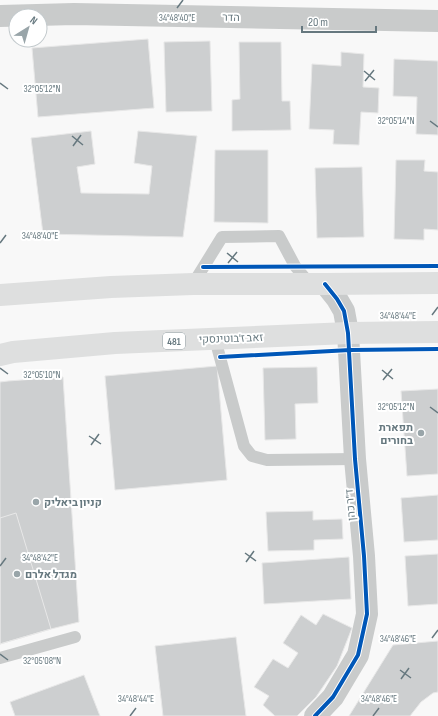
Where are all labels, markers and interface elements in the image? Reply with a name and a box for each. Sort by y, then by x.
north arrow [8,8,48,48]
scale bar [302,8,376,34]
street label: הדר [222,11,240,24]
text: 34°48'40"E [159,12,195,24]
text: N [27,13,40,27]
text: 20 m [308,15,328,30]
text: 32°05'12"N [23,83,61,95]
text: 32°05'14"N [377,115,415,127]
text: 34°48'40"E [22,230,58,242]
text: 34°48'44"E [380,310,416,322]
street label: זאב ז'בוטינסקי [199,331,264,346]
road number: 481 [163,333,185,349]
text: 32°05'10"N [23,369,61,381]
text: 32°05'12"N [377,401,415,413]
place label: תפארת בחורים [379,421,413,447]
marker: תפארת בחורים [416,428,426,438]
street label: ד"ר כהן [343,488,358,521]
place label: קניון ביאליק [44,496,102,509]
marker: קניון ביאליק [31,497,41,507]
text: 34°48'42"E [22,552,58,564]
place label: מגדל אלרם [25,568,77,581]
marker: מגדל אלרם [12,569,22,579]
text: 34°48'46"E [380,633,416,645]
text: 32°05'08"N [23,655,61,667]
text: 34°48'44"E [118,693,154,705]
text: 34°48'46"E [361,693,397,705]

